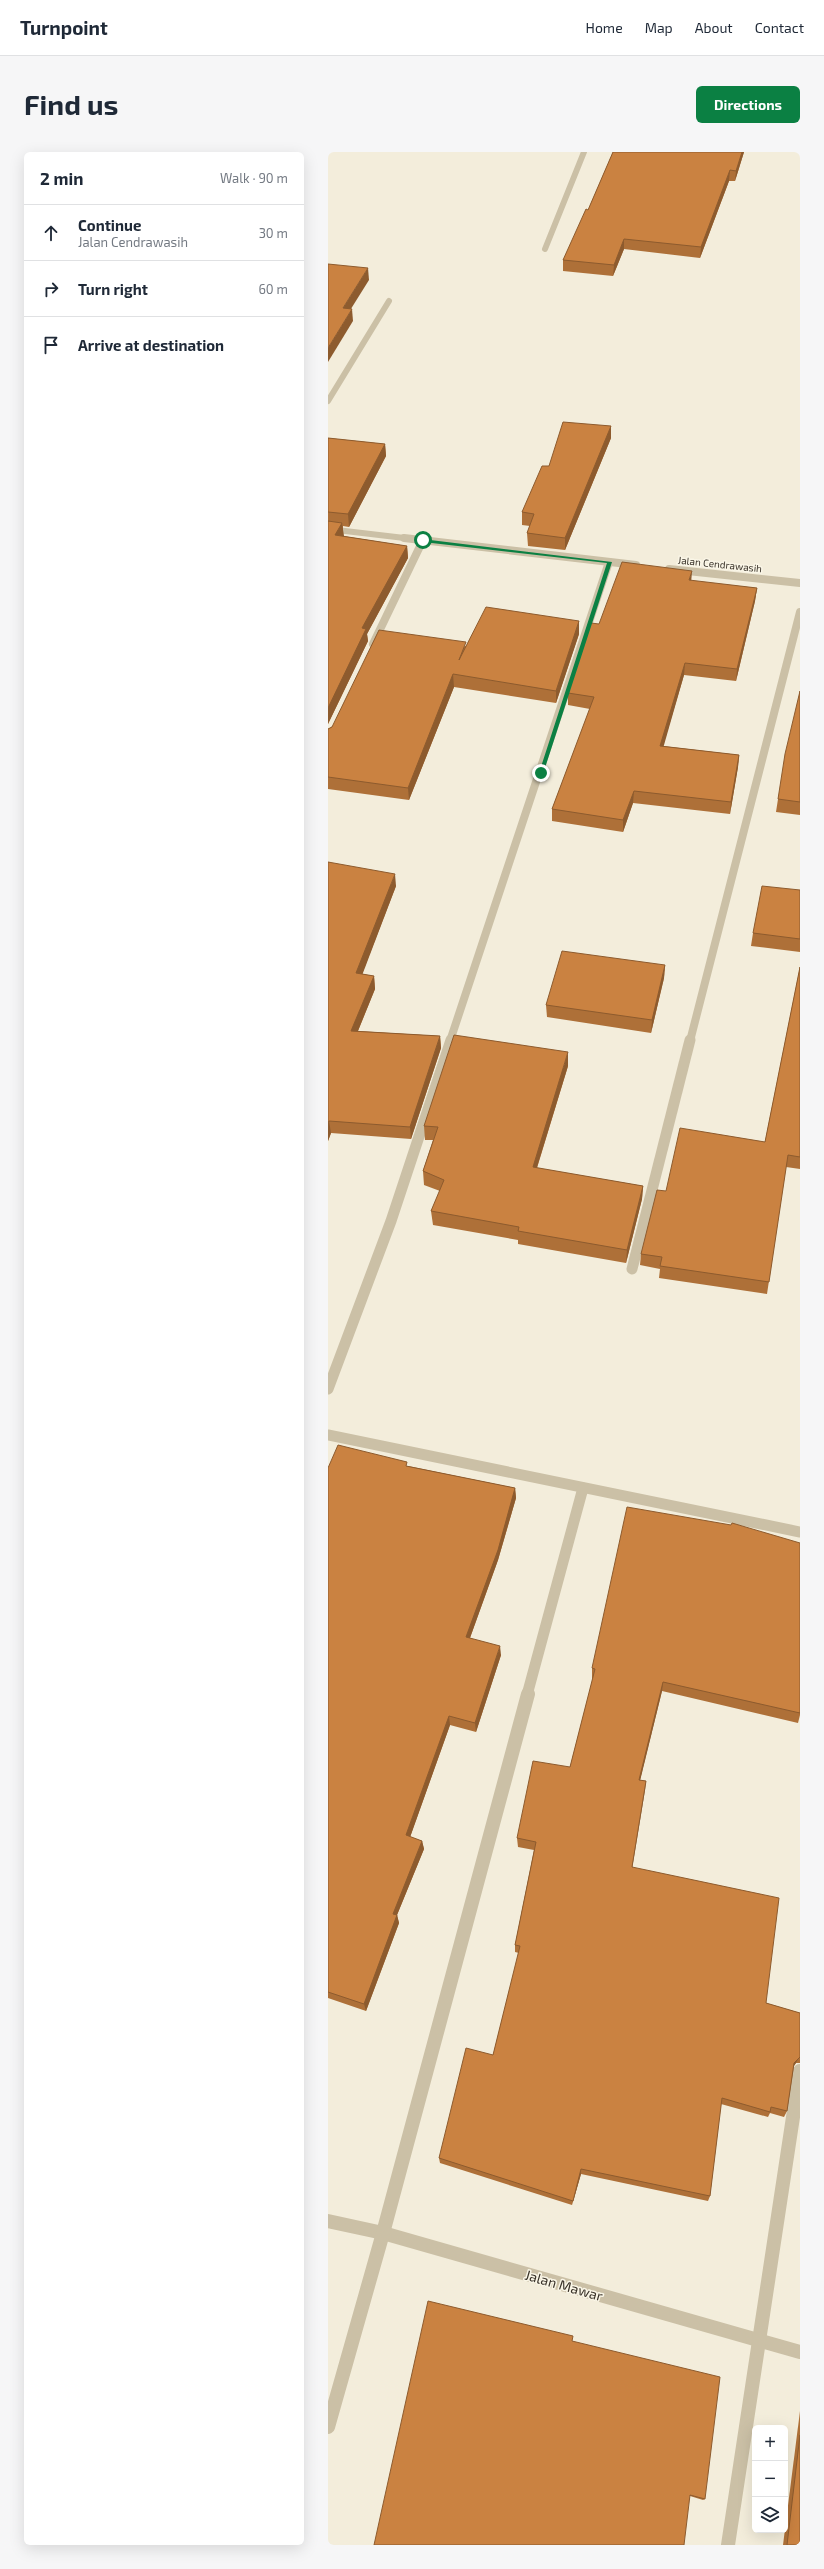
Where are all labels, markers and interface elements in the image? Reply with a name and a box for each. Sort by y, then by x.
text: Turnpoint [20,16,108,39]
text: Home [586,19,623,36]
text: Map [645,19,673,36]
text: About [695,19,733,36]
text: Contact [755,19,804,36]
button: Directions [696,86,800,123]
text: Find us [24,87,118,121]
text: 2 min [40,168,83,188]
text: Walk · 90 m [220,170,288,186]
text: Continue [78,216,141,234]
icon: ahead [40,222,62,244]
text: 30 m [259,225,288,241]
text: Jalan Cendrawasih [78,234,188,250]
icon: right [40,278,62,300]
text: Turn right [78,280,148,298]
text: 60 m [258,281,288,297]
icon: arrive [40,334,62,356]
text: Arrive at destination [78,336,224,354]
route start [414,531,432,549]
street label: Jalan Cendrawasih [677,554,763,574]
route end [532,764,550,782]
street label: Jalan Mawar [523,2266,605,2304]
map controls [752,2425,788,2533]
button: + [752,2425,788,2461]
button: − [752,2461,788,2497]
button: layers [752,2497,788,2533]

